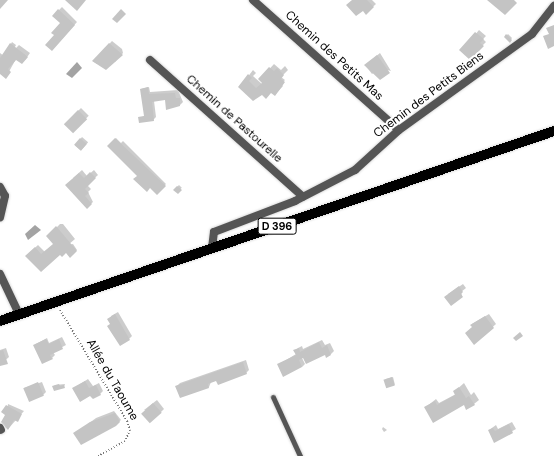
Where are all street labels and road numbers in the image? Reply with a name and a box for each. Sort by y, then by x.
street label: Chemin des Petits Mas [282,8,386,104]
street label: Chemin des Petits Biens [371,49,487,141]
street label: Chemin de Pastourelle [183,72,285,166]
road number: D 396 [257,217,297,235]
street label: Allée du Taoume [83,337,141,423]

